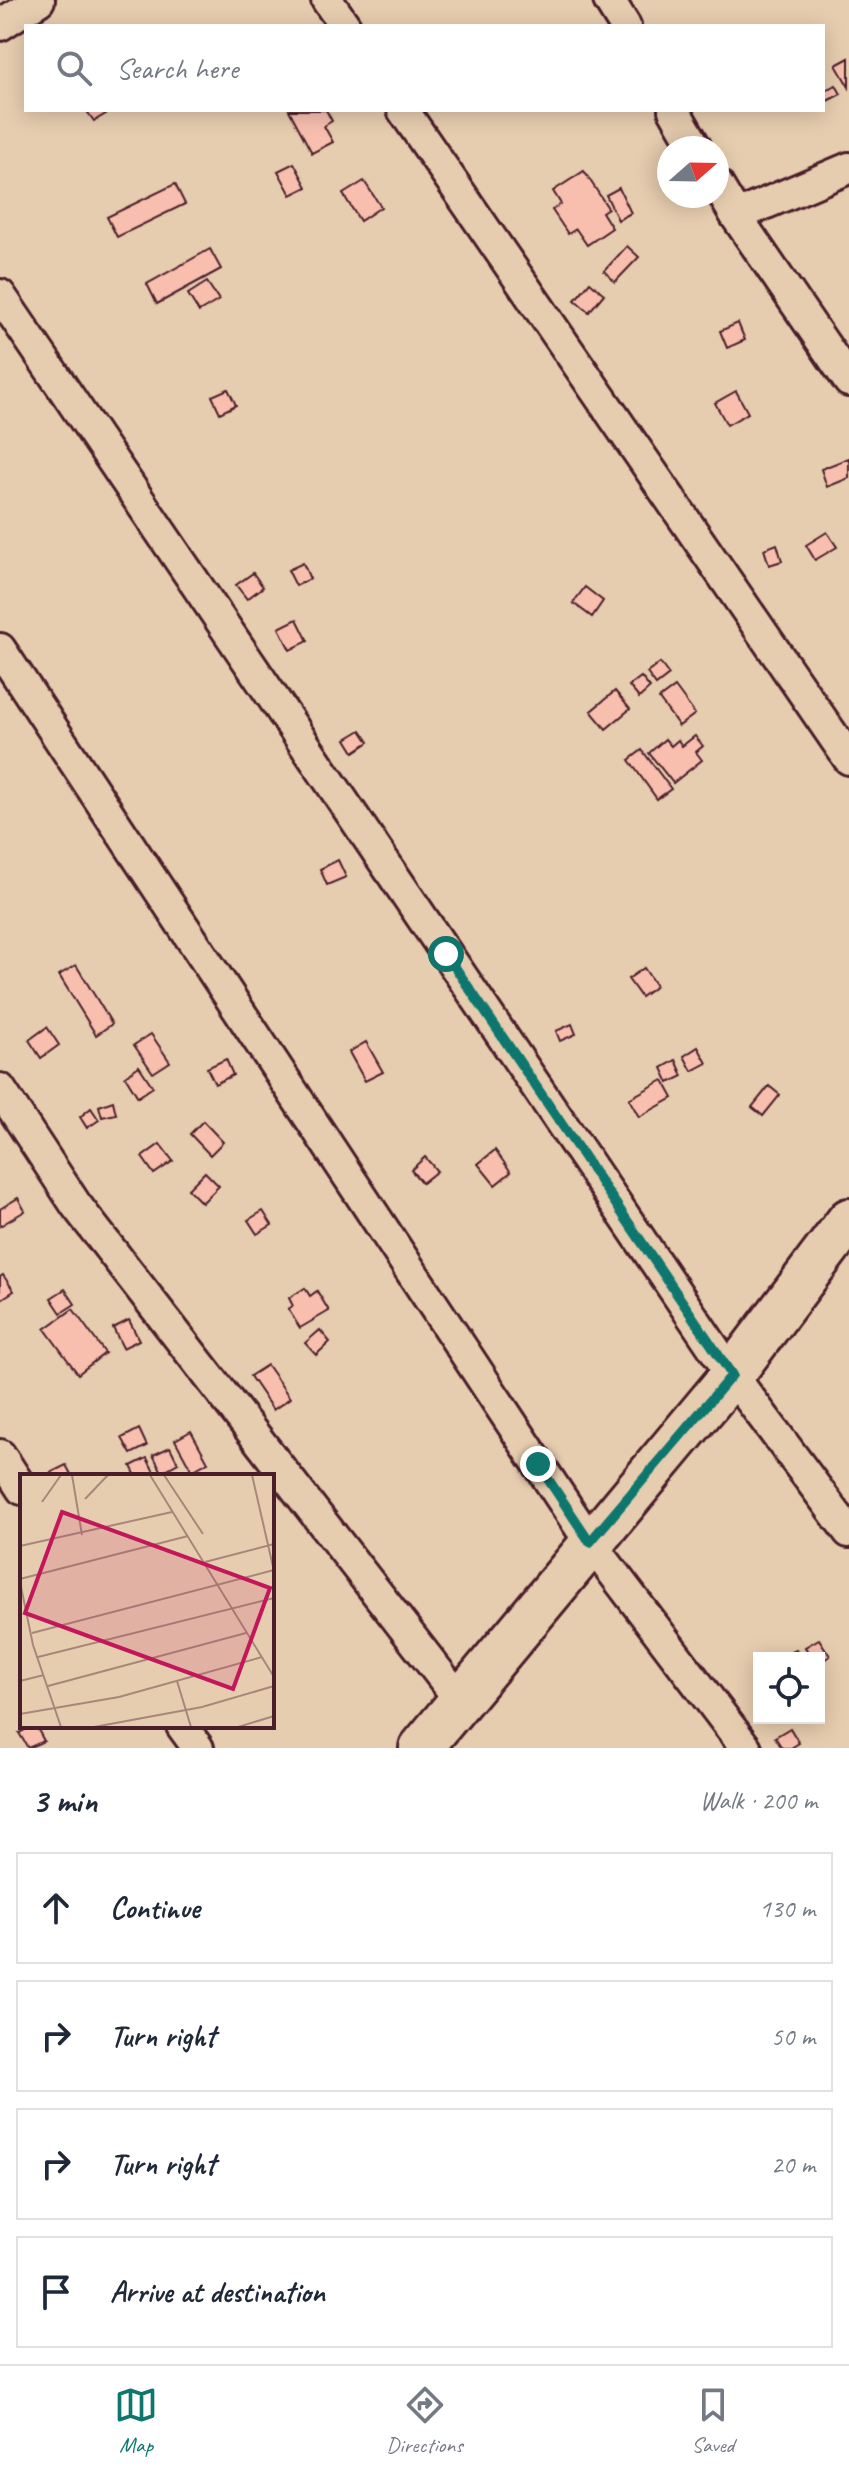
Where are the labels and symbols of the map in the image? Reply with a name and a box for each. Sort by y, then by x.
north arrow [657,136,729,208]
route start [428,936,464,972]
route end [520,1446,556,1482]
inset map [20,1474,274,1728]

